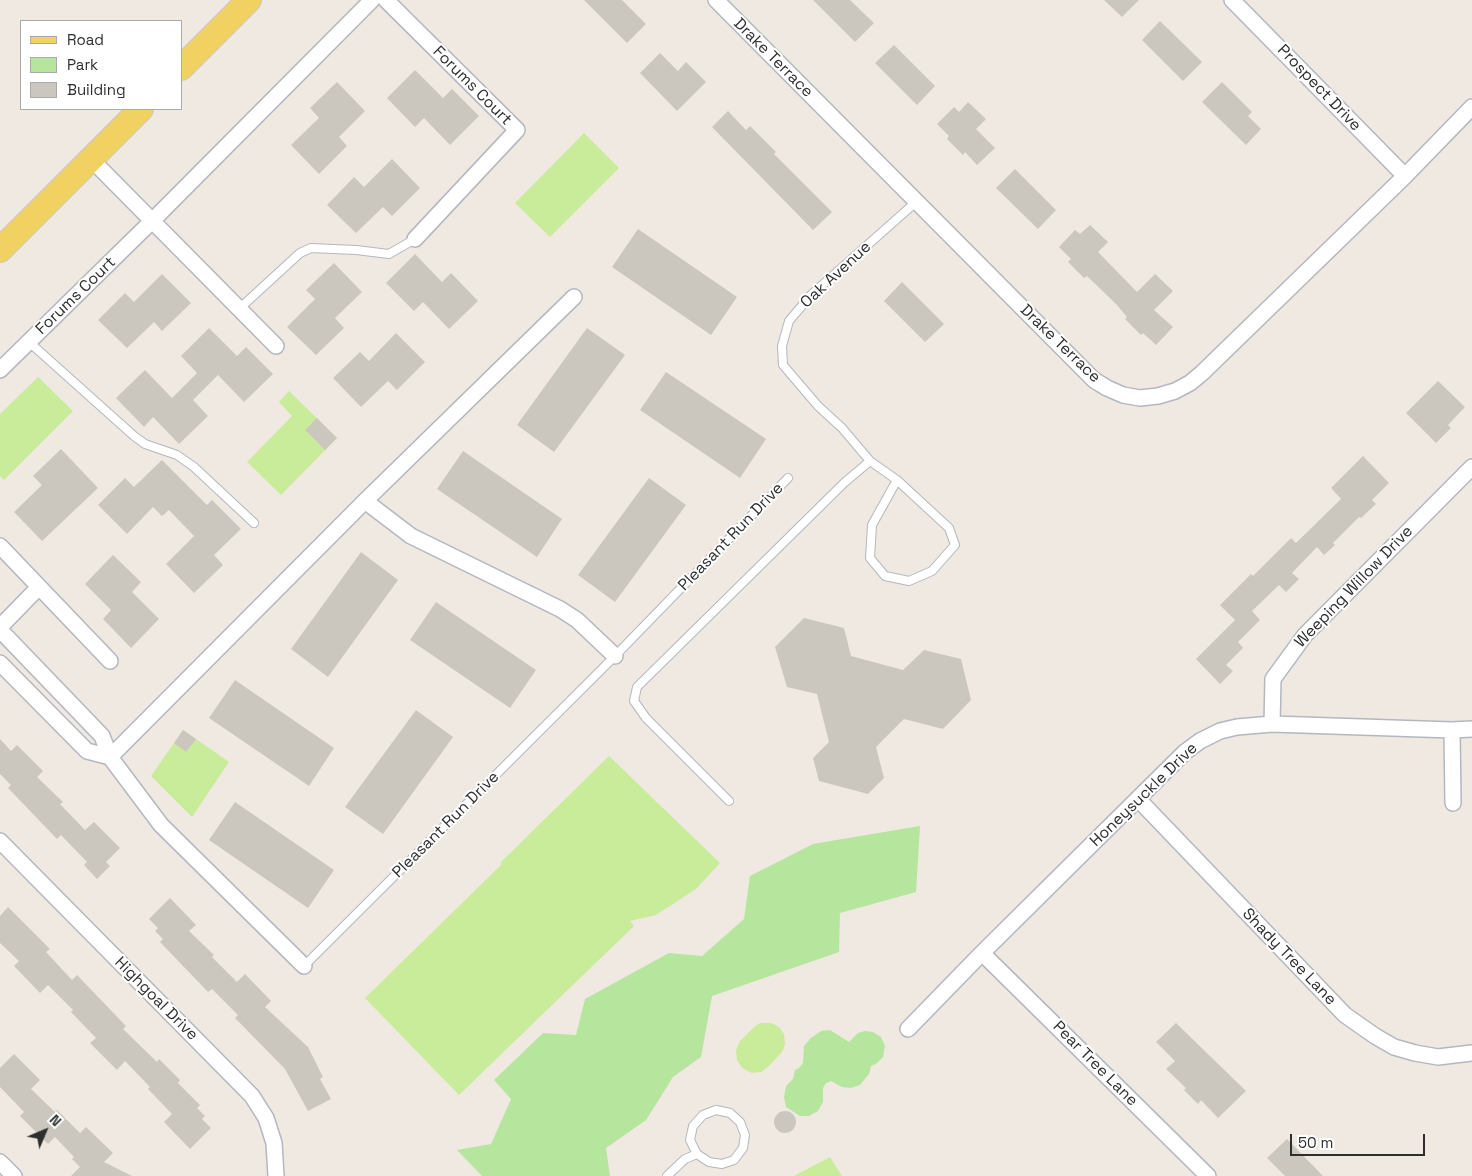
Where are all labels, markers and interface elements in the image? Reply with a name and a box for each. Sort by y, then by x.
street label: Drake Terrace [729,14,817,102]
legend [20,20,182,110]
text: Road [67,30,104,49]
street label: Prospect Drive [1273,41,1365,135]
street label: Forums Court [428,42,516,130]
text: Park [67,55,98,74]
text: Building [67,80,126,99]
street label: Oak Avenue [797,238,875,312]
street label: Forums Court [32,253,120,339]
street label: Drake Terrace [1016,301,1104,387]
street label: Pleasant Run Drive [674,479,788,595]
street label: Weeping Willow Drive [1291,522,1417,652]
street label: Honeysuckle Drive [1086,739,1202,851]
street label: Pleasant Run Drive [389,768,503,882]
street label: Shady Tree Lane [1238,905,1340,1009]
street label: Highgoal Drive [110,953,202,1045]
street label: Pear Tree Lane [1048,1017,1142,1111]
north arrow [20,1106,70,1156]
text: N [46,1111,65,1130]
scale bar [1292,1124,1427,1156]
text: 50 m [1298,1133,1333,1152]

